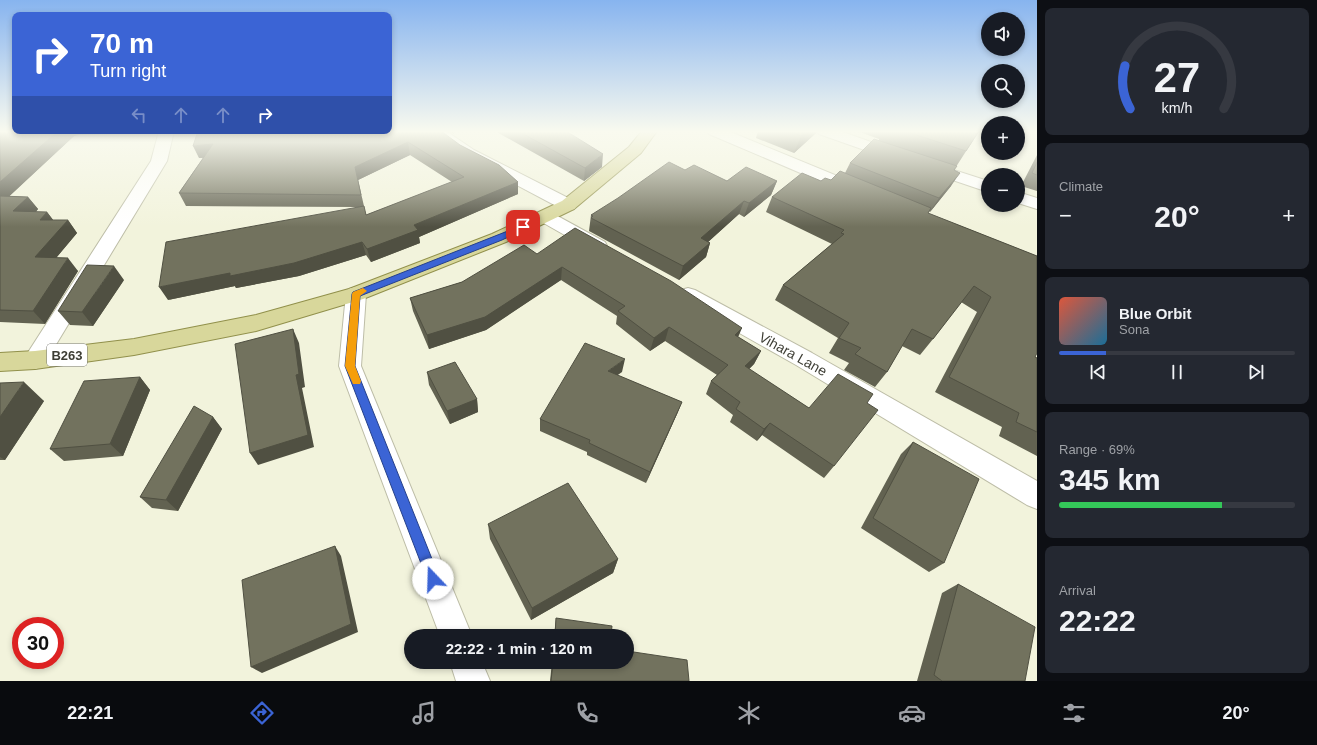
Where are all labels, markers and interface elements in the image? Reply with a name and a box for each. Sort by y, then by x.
map controls [981,12,1025,212]
button: sound [981,12,1025,56]
icon: right [24,28,76,80]
text: 70 m [90,28,154,59]
text: 27 [1154,54,1200,101]
text: Turn right [90,61,166,81]
button: search [981,64,1025,108]
text: km/h [1162,100,1193,116]
icon: left [128,104,150,126]
icon: ahead [170,104,192,126]
icon: ahead [212,104,234,126]
icon: right [254,104,276,126]
button: + [981,116,1025,160]
button: − [981,168,1025,212]
text: Climate [1059,179,1103,194]
text: 20° [1154,200,1200,233]
text: − [1059,203,1072,228]
text: + [1282,203,1295,228]
pin [506,210,540,244]
icon: arrive [512,216,534,238]
text: Blue Orbit [1119,305,1192,322]
text: Sona [1119,322,1149,337]
street label: Vihara Lane [756,329,830,379]
road number: B263 [47,344,87,366]
icon: previous [1087,361,1109,383]
icon: pause [1166,361,1188,383]
icon: next [1245,361,1267,383]
text: Range · 69% [1059,442,1135,457]
text: 345 km [1059,463,1161,496]
position arrow [412,558,454,600]
text: Arrival [1059,583,1096,598]
text: 22:22 [1059,604,1136,637]
speed limit sign: 30 [12,617,64,669]
text: 22:22 · 1 min · 120 m [446,640,592,657]
icon: directions [248,699,276,727]
icon: music [410,699,438,727]
icon: phone [573,699,601,727]
icon: climate [735,699,763,727]
icon: car [898,699,926,727]
icon: filters [1060,699,1088,727]
text: 22:21 [67,703,113,723]
text: 20° [1222,703,1250,723]

